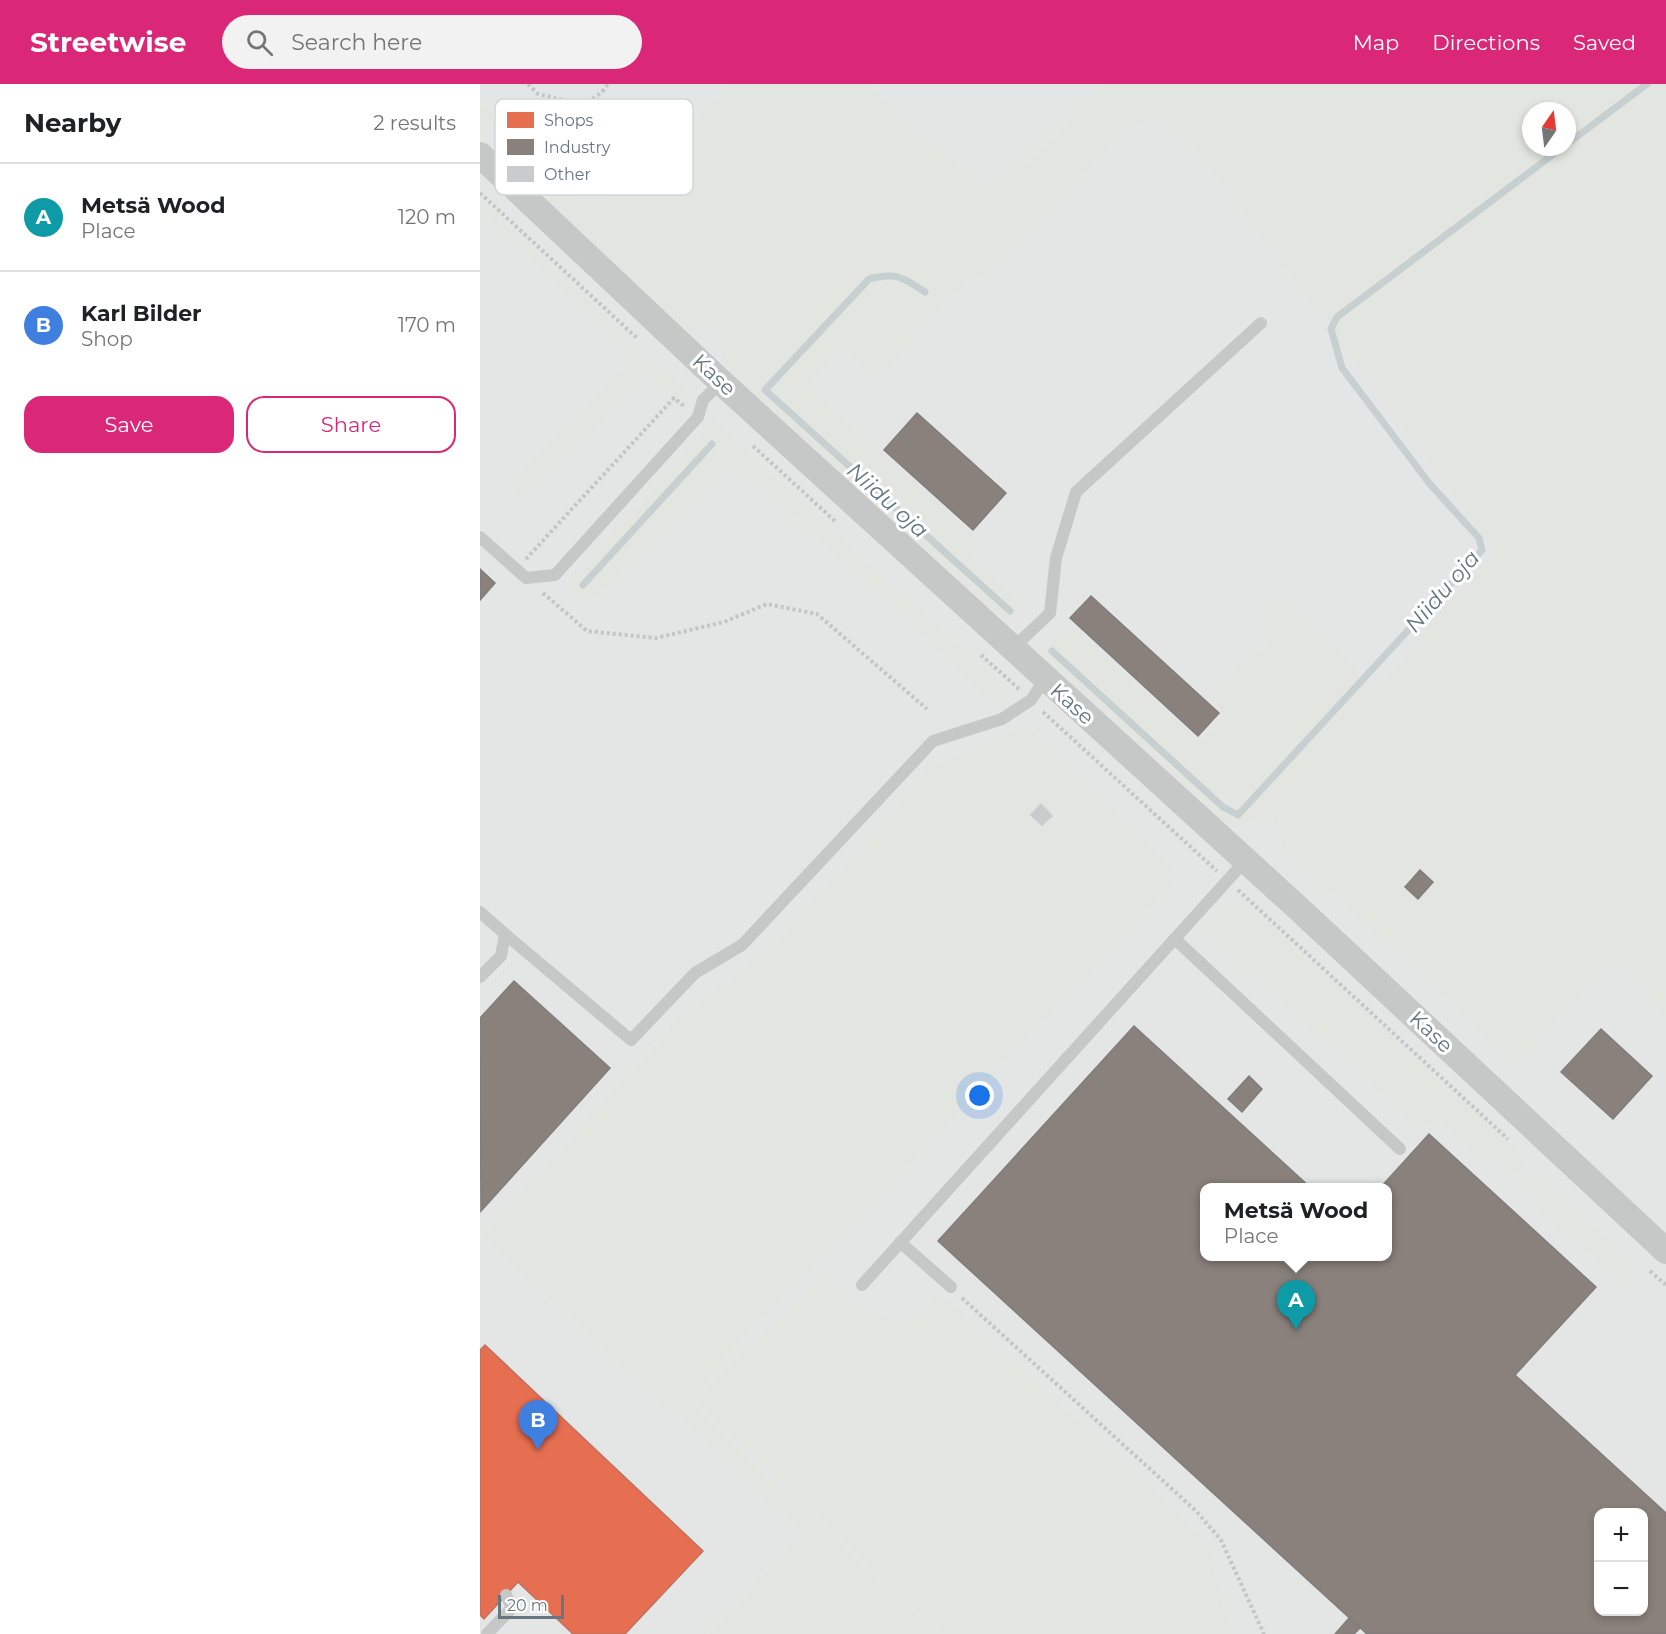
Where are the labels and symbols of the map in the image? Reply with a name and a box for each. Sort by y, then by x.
legend [495,99,693,195]
north arrow [1522,102,1576,156]
text: Shops [544,111,594,130]
text: Industry [544,138,611,157]
text: Other [544,165,591,184]
street label: Kase [688,348,741,401]
water label: Niidu oja [842,457,934,544]
water label: Niidu oja [1399,545,1485,638]
street label: Kase [1045,678,1099,730]
street label: Kase [1405,1005,1458,1058]
your location [965,1081,994,1110]
pin: A [1276,1280,1316,1330]
pin: B [518,1400,558,1450]
scale bar [498,1592,564,1620]

